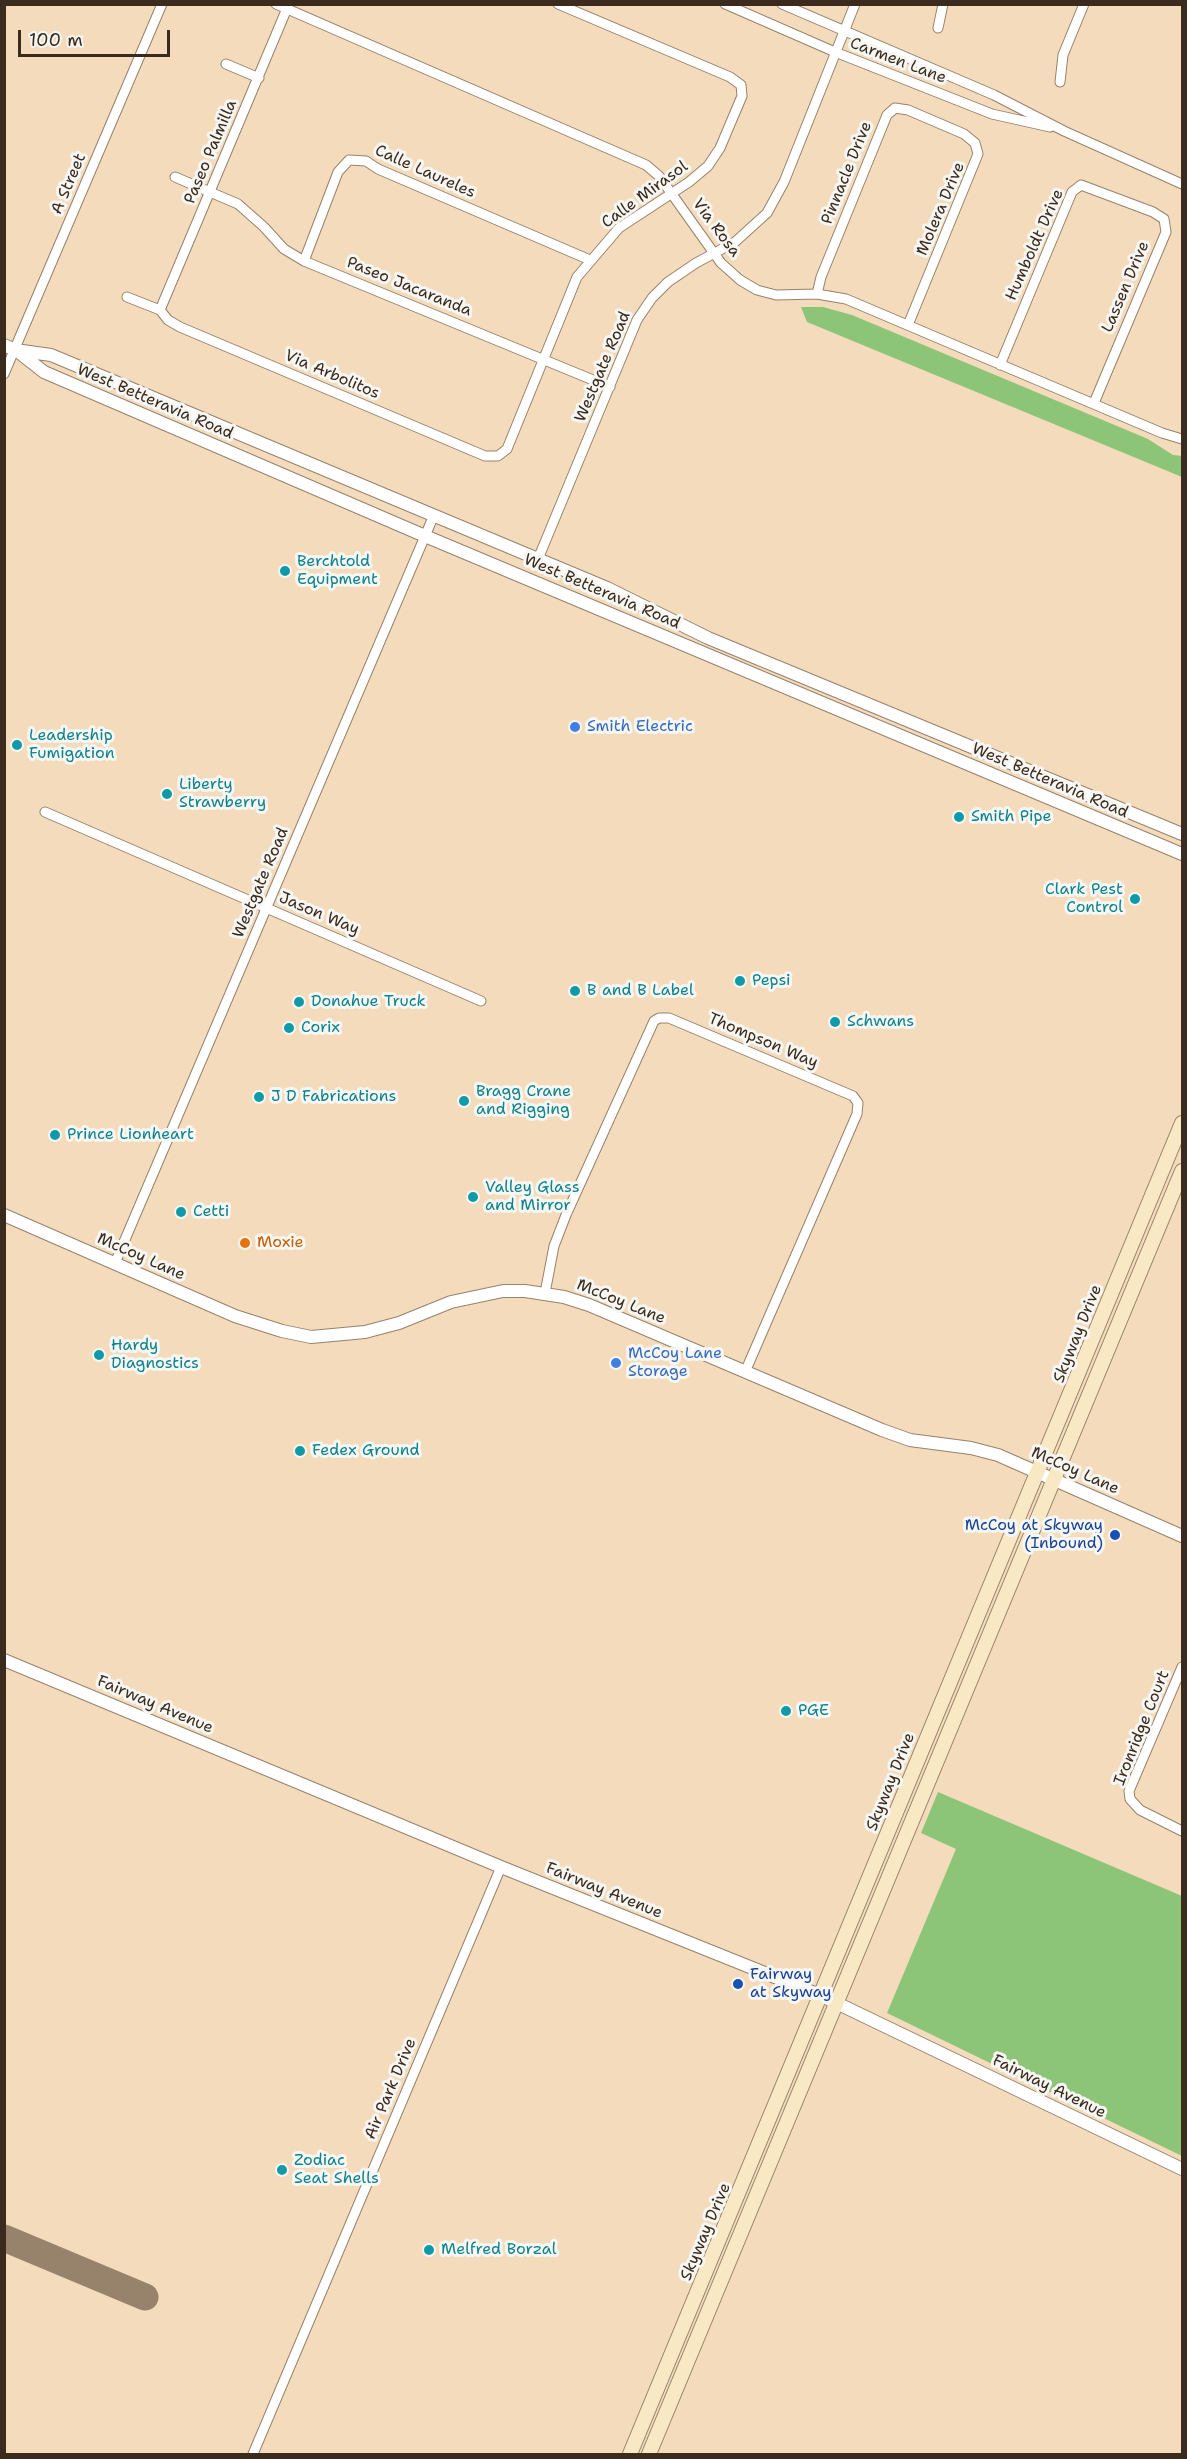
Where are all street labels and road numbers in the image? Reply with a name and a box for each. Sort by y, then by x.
street label: Carmen Lane [847,34,949,88]
street label: Paseo Palmilla [181,97,241,207]
street label: Pinnacle Drive [818,119,876,227]
street label: Calle Laureles [372,141,478,203]
street label: A Street [48,151,90,217]
street label: Calle Mirasol [598,157,692,233]
street label: Molera Drive [913,159,969,259]
street label: Humboldt Drive [1002,186,1068,304]
street label: Via Rosa [688,195,744,261]
street label: Lassen Drive [1098,239,1154,335]
street label: Paseo Jacaranda [344,253,474,321]
street label: Westgate Road [571,309,635,425]
street label: Via Arbolitos [282,346,382,404]
street label: West Betteravia Road [74,360,236,444]
street label: West Betteravia Road [521,550,683,634]
street label: West Betteravia Road [969,739,1131,823]
street label: Westgate Road [229,825,293,941]
street label: Jason Way [276,888,362,940]
street label: Thompson Way [705,1009,821,1073]
street label: McCoy Lane [94,1229,188,1285]
street label: McCoy Lane [574,1275,668,1329]
street label: Skyway Drive [1050,1282,1106,1386]
street label: McCoy Lane [1028,1443,1122,1499]
street label: Ironridge Court [1110,1668,1174,1788]
street label: Fairway Avenue [94,1672,216,1738]
street label: Skyway Drive [863,1730,919,1834]
street label: Fairway Avenue [543,1859,665,1923]
street label: Air Park Drive [361,2036,421,2142]
street label: Fairway Avenue [989,2051,1109,2123]
street label: Skyway Drive [677,2180,735,2284]

